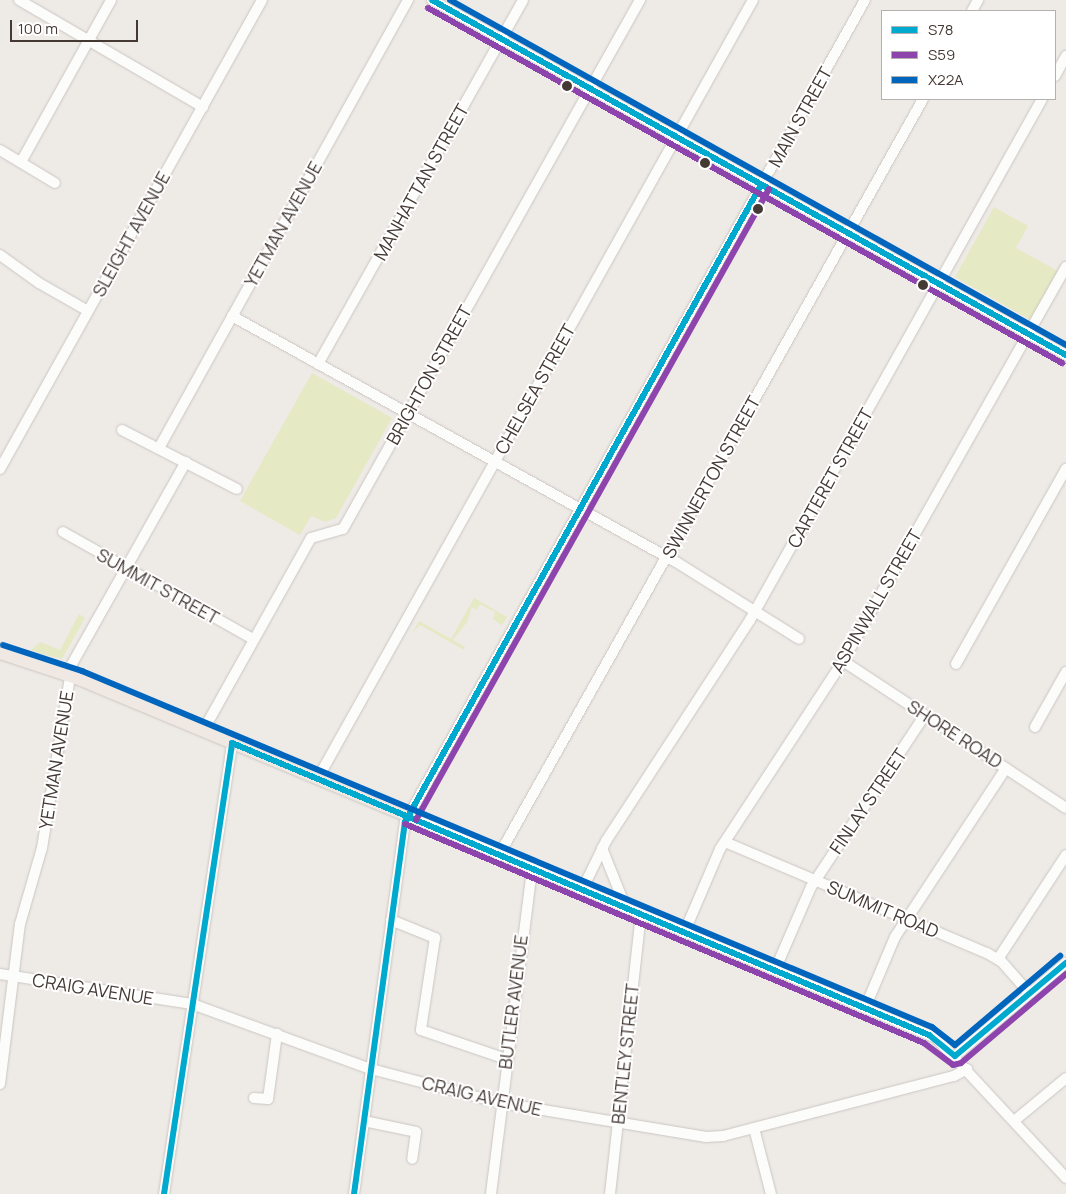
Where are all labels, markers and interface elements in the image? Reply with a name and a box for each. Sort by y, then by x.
scale bar [12,10,140,42]
legend [881,10,1056,100]
text: 100 m [18,18,58,39]
text: S78 [928,19,954,40]
text: S59 [928,44,955,65]
street label: MAIN STREET [764,63,836,171]
text: X22A [928,69,963,90]
unlabelled marker [562,81,572,91]
street label: MANHATTAN STREET [369,100,473,264]
street label: YETMAN AVENUE [240,158,326,290]
unlabelled marker [700,158,710,168]
street label: SLEIGHT AVENUE [87,167,175,301]
unlabelled marker [753,204,763,214]
unlabelled marker [918,280,928,290]
street label: BRIGHTON STREET [382,302,476,448]
street label: CHELSEA STREET [490,320,580,458]
street label: SWINNERTON STREET [657,392,765,562]
street label: CARTERET STREET [783,404,877,552]
street label: ASPINWALL STREET [826,525,926,677]
street label: SUMMIT STREET [93,543,223,629]
street label: YETMAN AVENUE [34,689,78,831]
street label: SHORE ROAD [903,695,1007,773]
street label: FINLAY STREET [825,744,911,858]
street label: SUMMIT ROAD [824,876,942,942]
street label: BUTLER AVENUE [494,934,532,1070]
street label: CRAIG AVENUE [31,969,155,1009]
street label: BENTLEY STREET [607,982,643,1126]
street label: CRAIG AVENUE [420,1072,544,1120]

